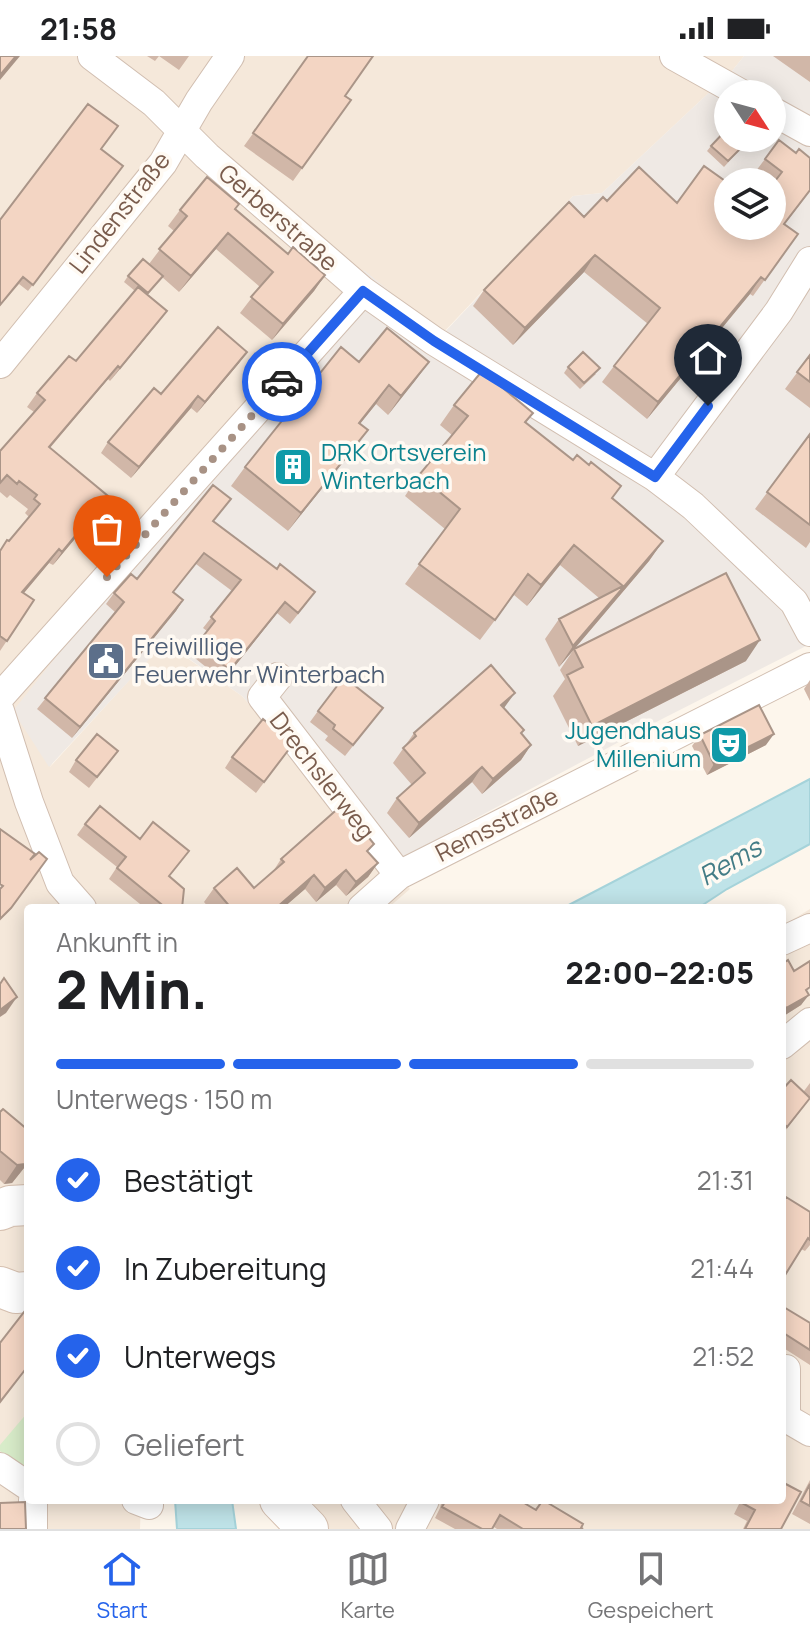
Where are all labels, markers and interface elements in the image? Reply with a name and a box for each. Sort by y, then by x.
text: 21:58 [40,8,117,49]
north arrow [714,80,786,152]
map controls [714,80,786,240]
street label: Lindenstraße [61,144,177,280]
street label: Gerberstraße [212,156,346,278]
button: layers [714,168,786,240]
pin [674,324,742,406]
icon: home [686,336,730,380]
courier [242,342,322,422]
icon: car [260,360,304,404]
place label: DRK Ortsverein Winterbach [321,435,487,496]
building icon: DRK Ortsverein Winterbach [272,446,314,488]
pin [73,495,141,577]
icon: bag [85,507,129,551]
place label: Freiwillige Feuerwehr Winterbach [134,629,385,690]
public building icon: Freiwillige Feuerwehr Winterbach [85,640,127,682]
street label: Drechslerweg [263,705,383,846]
place label: Jugendhaus Millenium [565,713,701,774]
theatre icon: Jugendhaus Millenium [708,724,750,766]
street label: Remsstraße [429,779,563,869]
water label: Rems [692,828,769,893]
text: Ankunft in [56,924,178,960]
text: 22:00–22:05 [566,952,754,993]
text: 2 Min. [56,954,208,1025]
text: Unterwegs · 150 m [56,1081,272,1117]
icon: check [56,1158,100,1202]
text: Bestätigt [124,1160,253,1201]
text: 21:31 [697,1162,754,1198]
icon: check [56,1246,100,1290]
text: In Zubereitung [124,1248,327,1289]
text: 21:44 [690,1250,754,1286]
icon: check [56,1334,100,1378]
text: Unterwegs [124,1336,276,1377]
text: 21:52 [692,1338,754,1374]
text: Geliefert [124,1424,245,1465]
tab: Start [96,1547,148,1625]
tab: Karte [341,1547,395,1625]
tab: Gespeichert [588,1547,714,1625]

